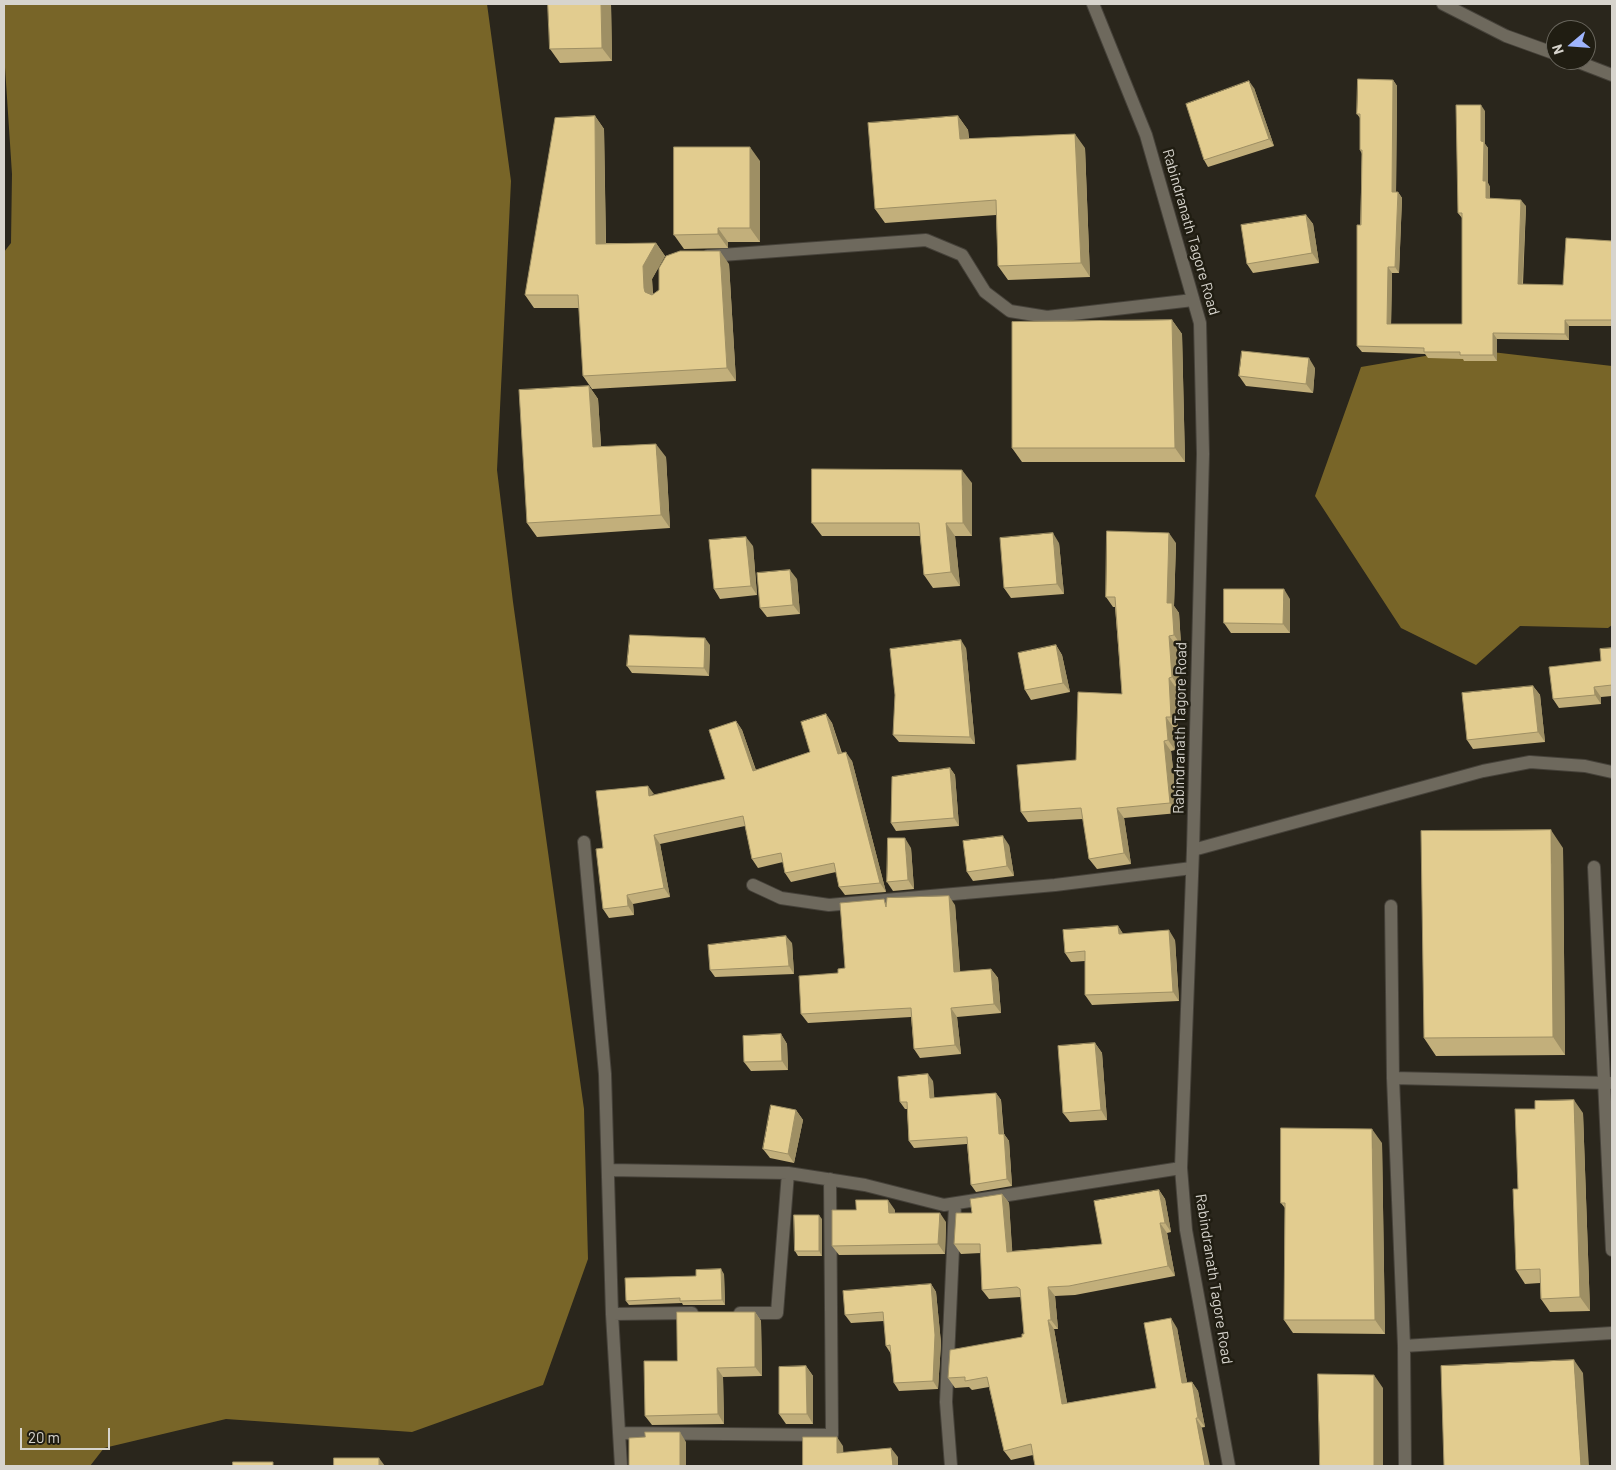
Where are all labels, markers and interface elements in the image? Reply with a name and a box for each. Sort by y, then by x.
north arrow [1546,20,1596,70]
text: N [1548,42,1567,57]
street label: Rabindranath Tagore Road [1159,147,1223,317]
street label: Rabindranath Tagore Road [1169,642,1191,814]
street label: Rabindranath Tagore Road [1192,1193,1236,1365]
scale bar [22,1418,112,1450]
text: 20 m [28,1428,60,1446]

